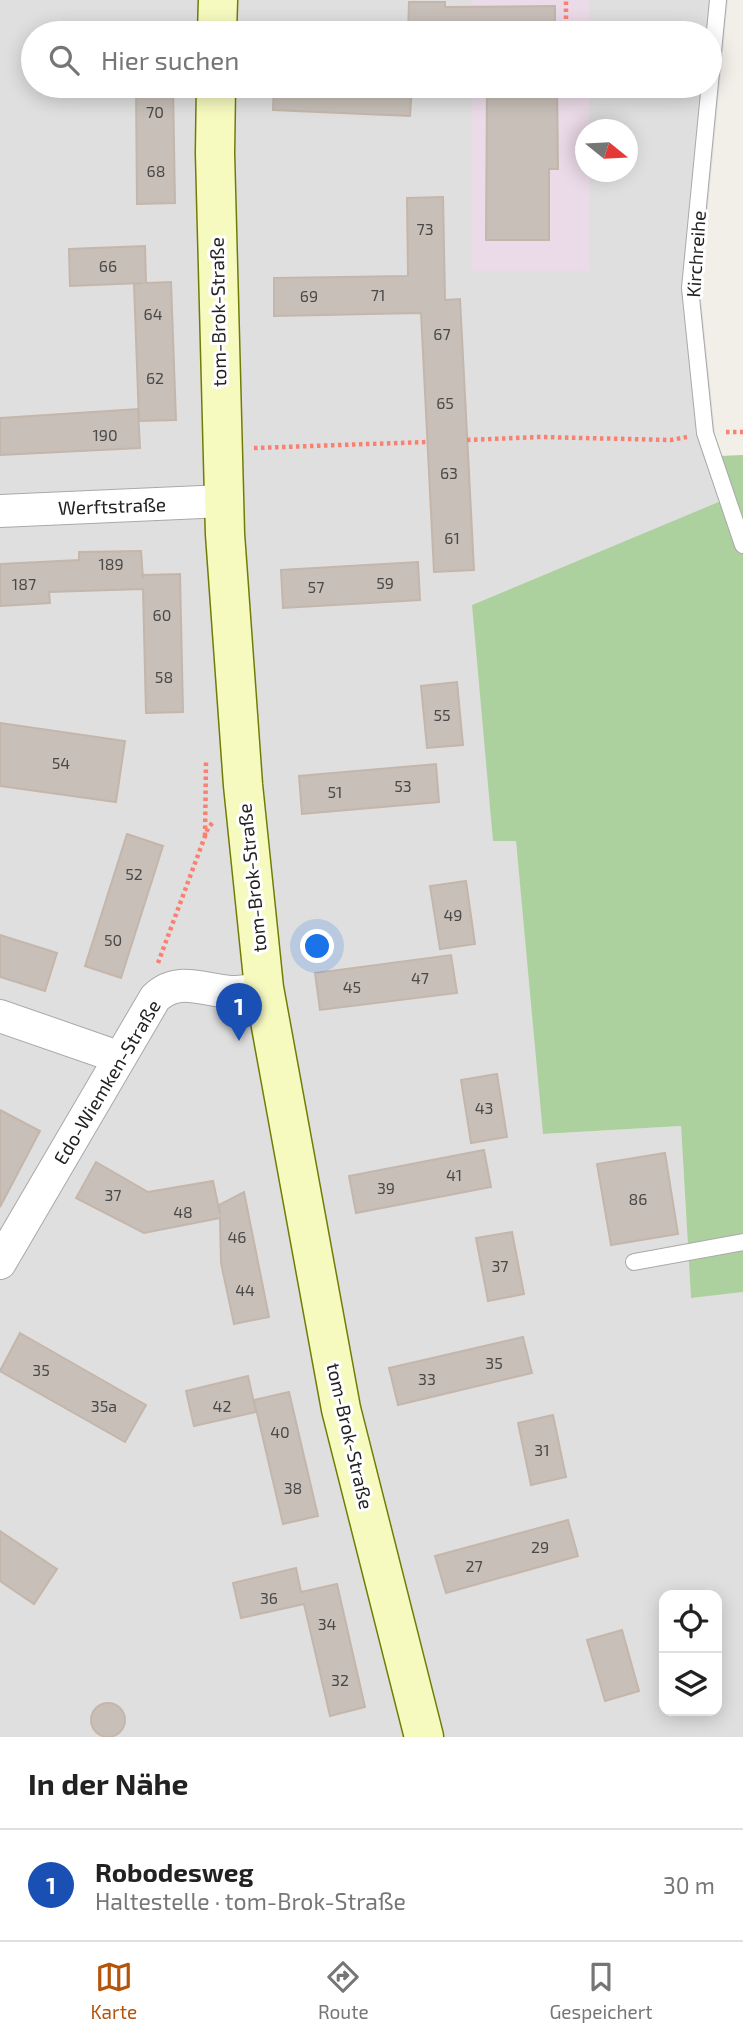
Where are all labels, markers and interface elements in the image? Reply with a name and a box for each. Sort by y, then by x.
search box [21,21,722,98]
icon: search [45,41,83,79]
text: Hier suchen [101,44,239,75]
house number: 70 [146,102,164,121]
north arrow [575,119,638,182]
house number: 68 [147,161,165,180]
street label: Kirchreihe [681,210,710,298]
house number: 73 [416,219,434,238]
street label: tom-Brok-Straße [205,237,230,387]
house number: 66 [99,256,117,275]
house number: 71 [371,285,385,304]
house number: 69 [300,286,318,305]
house number: 64 [144,304,163,323]
house number: 67 [433,324,451,343]
house number: 62 [146,368,164,387]
house number: 65 [436,393,454,412]
house number: 190 [92,425,118,444]
house number: 63 [440,463,458,482]
street label: Werftstraße [58,492,166,519]
house number: 61 [444,528,460,547]
house number: 189 [98,554,124,573]
house number: 59 [376,573,394,592]
house number: 187 [12,574,36,593]
house number: 57 [308,577,324,596]
house number: 60 [153,605,171,624]
house number: 58 [155,667,173,686]
house number: 55 [433,705,451,724]
house number: 54 [52,753,70,772]
house number: 53 [394,776,412,795]
house number: 51 [328,782,342,801]
street label: tom-Brok-Straße [232,802,271,954]
house number: 52 [125,864,143,883]
house number: 49 [444,905,463,924]
your location [300,929,334,963]
house number: 50 [104,930,122,949]
house number: 47 [411,968,429,987]
house number: 45 [343,977,361,996]
pin: 1 [216,983,262,1041]
street label: Edo-Wiemken-Straße [48,995,165,1168]
house number: 43 [475,1098,493,1117]
house number: 41 [446,1165,462,1184]
house number: 39 [377,1178,395,1197]
house number: 37 [104,1185,122,1204]
house number: 86 [629,1189,647,1208]
house number: 48 [173,1202,193,1221]
house number: 46 [228,1227,247,1246]
house number: 37 [491,1256,509,1275]
house number: 44 [235,1280,255,1299]
house number: 35 [485,1353,503,1372]
house number: 35 [32,1360,50,1379]
street label: tom-Brok-Straße [322,1360,379,1511]
house number: 33 [418,1369,436,1388]
house number: 35a [91,1396,117,1415]
house number: 42 [213,1396,231,1415]
house number: 40 [270,1422,290,1441]
house number: 31 [534,1440,550,1459]
house number: 38 [284,1478,302,1497]
house number: 29 [531,1537,549,1556]
house number: 27 [465,1556,483,1575]
house number: 36 [260,1588,278,1607]
map controls [659,1590,722,1716]
button: locate [659,1590,722,1653]
house number: 34 [318,1614,337,1633]
button: layers [659,1653,722,1716]
house number: 32 [331,1670,349,1689]
text: In der Nähe [28,1765,189,1801]
text: Robodesweg [95,1856,254,1887]
text: 1 [46,1871,56,1899]
text: 30 m [663,1871,715,1899]
text: Haltestelle · tom-Brok-Straße [95,1887,406,1915]
tab: Karte [90,1958,137,2023]
tab: Route [318,1958,369,2023]
tab: Gespeichert [549,1958,653,2023]

